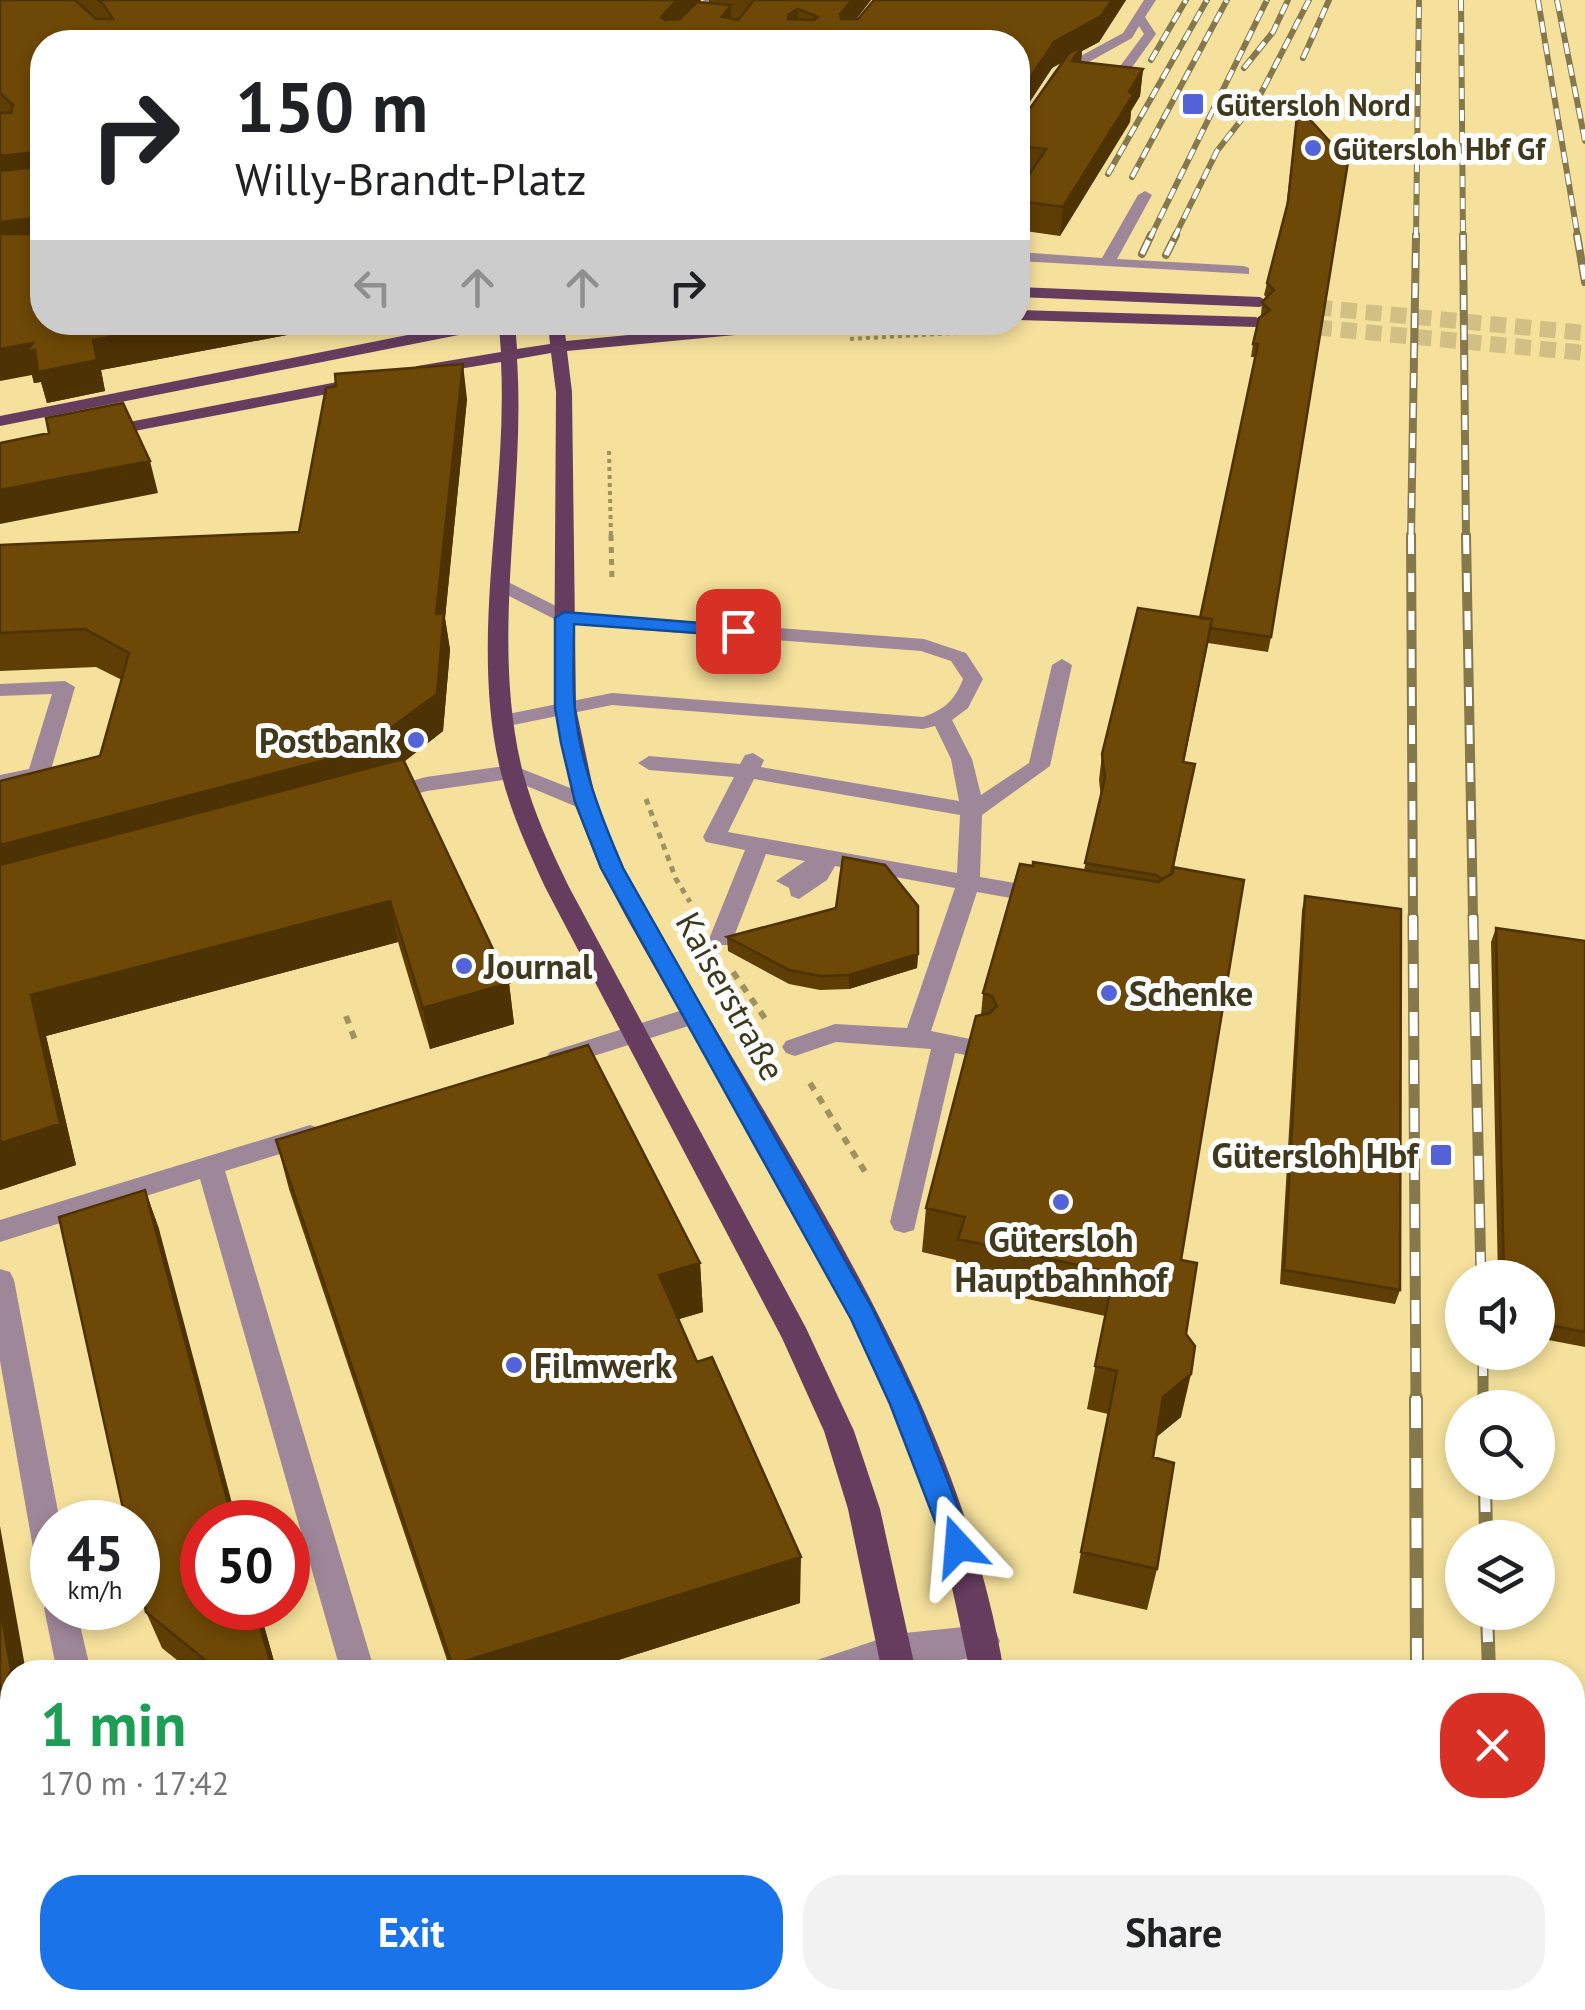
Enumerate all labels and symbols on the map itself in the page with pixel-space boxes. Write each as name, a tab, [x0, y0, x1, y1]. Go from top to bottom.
place label: Gütersloh Nord	[1216, 85, 1411, 124]
marker: Gütersloh Nord	[1180, 91, 1206, 117]
place label: Gütersloh Hbf Gf	[1333, 129, 1547, 168]
marker: Gütersloh Hbf Gf	[1302, 137, 1324, 159]
pin	[696, 589, 781, 674]
place label: Postbank	[259, 717, 397, 763]
marker: Postbank	[405, 729, 427, 751]
street label: Kaiserstraße	[666, 904, 796, 1088]
place label: Journal	[483, 943, 593, 989]
marker: Journal	[453, 955, 475, 977]
place label: Schenke	[1129, 970, 1253, 1016]
marker: Schenke	[1098, 982, 1120, 1004]
place label: Gütersloh Hbf	[1212, 1132, 1420, 1178]
marker: Gütersloh Hbf	[1428, 1142, 1454, 1168]
marker: Gütersloh Hauptbahnhof	[1050, 1191, 1072, 1213]
place label: Gütersloh Hauptbahnhof	[954, 1216, 1169, 1302]
place label: Filmwerk	[534, 1342, 673, 1388]
marker: Filmwerk	[503, 1354, 525, 1376]
position arrow	[906, 1494, 1010, 1598]
speed limit sign: 50	[180, 1500, 310, 1630]

